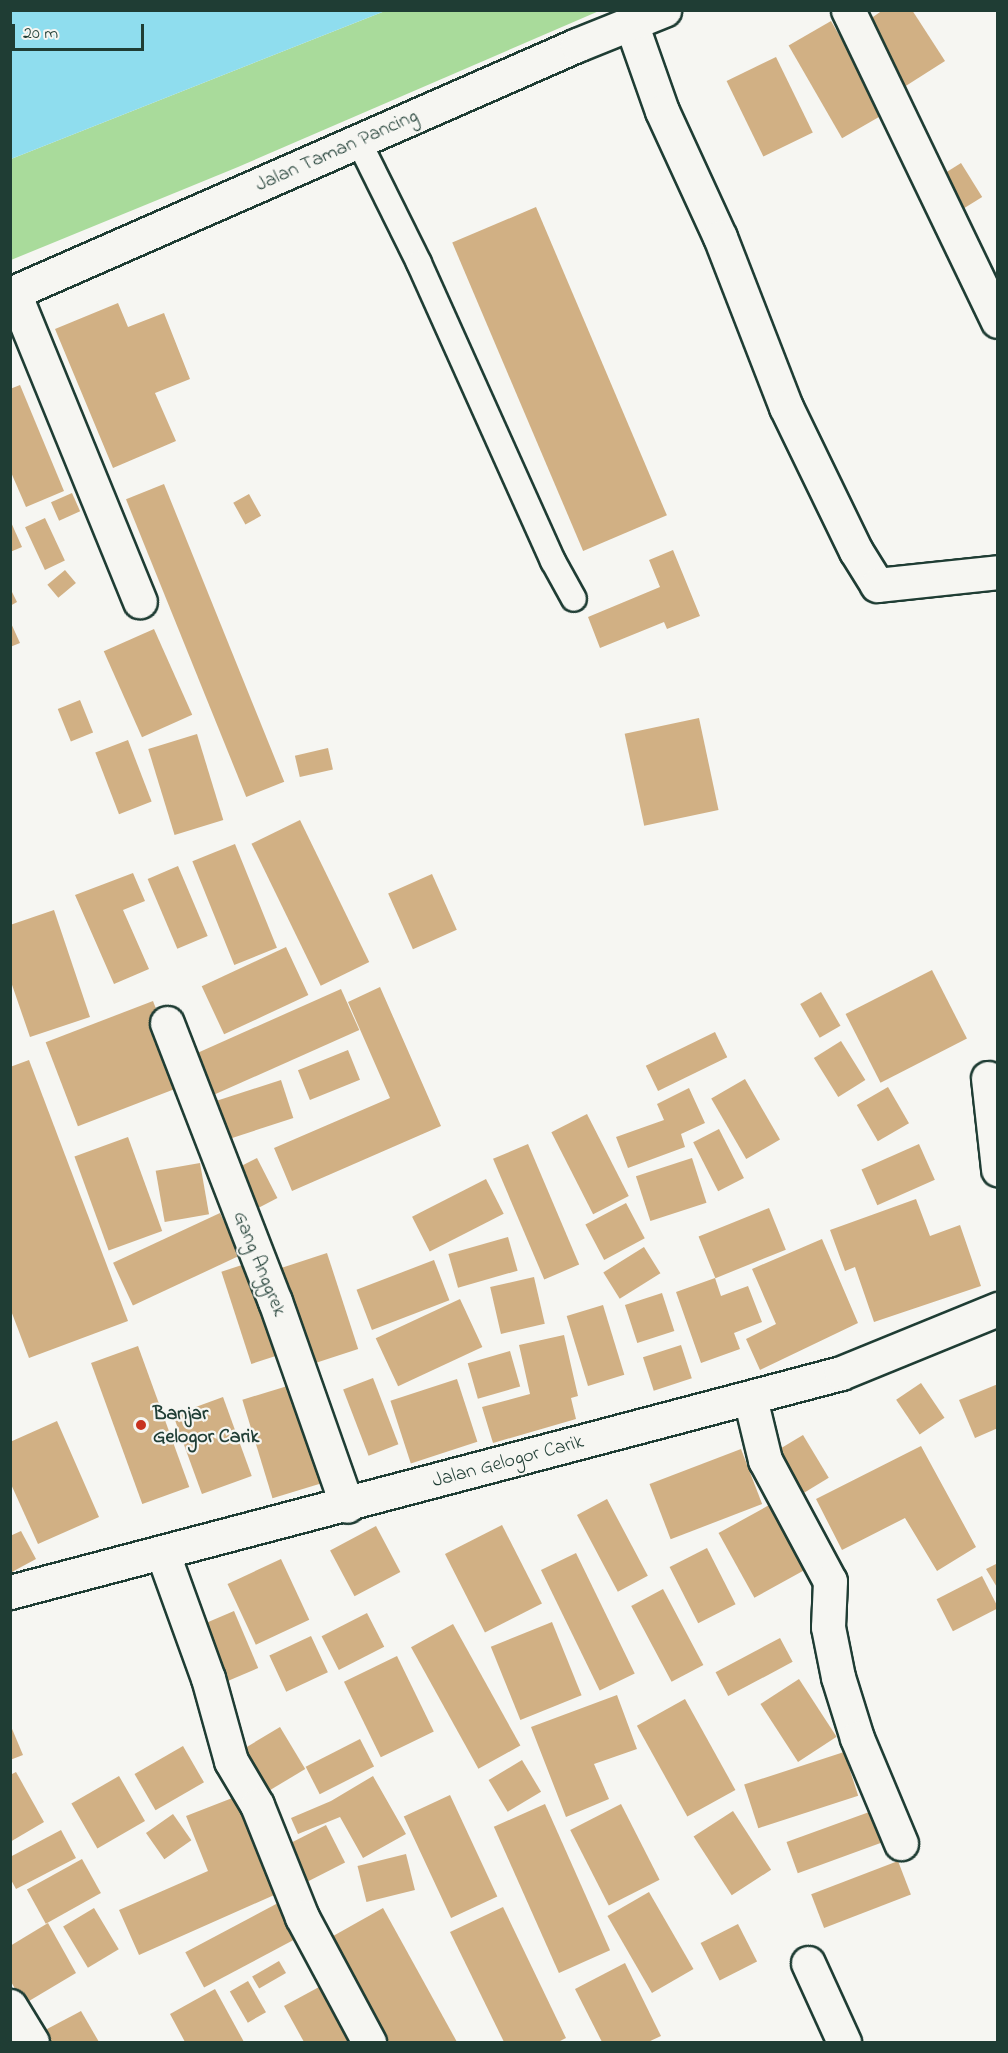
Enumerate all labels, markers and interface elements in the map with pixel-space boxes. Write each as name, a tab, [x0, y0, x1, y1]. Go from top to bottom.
scale bar	[15, 12, 147, 50]
text: 20 m	[23, 21, 58, 47]
street label: Jalan Taman Pancing	[252, 104, 422, 198]
street label: Gang Anggrek	[227, 1208, 291, 1320]
place label: Banjar Gelogor Carik	[153, 1402, 259, 1449]
marker: Banjar Gelogor Carik	[134, 1418, 148, 1432]
street label: Jalan Gelogor Carik	[430, 1430, 586, 1494]

